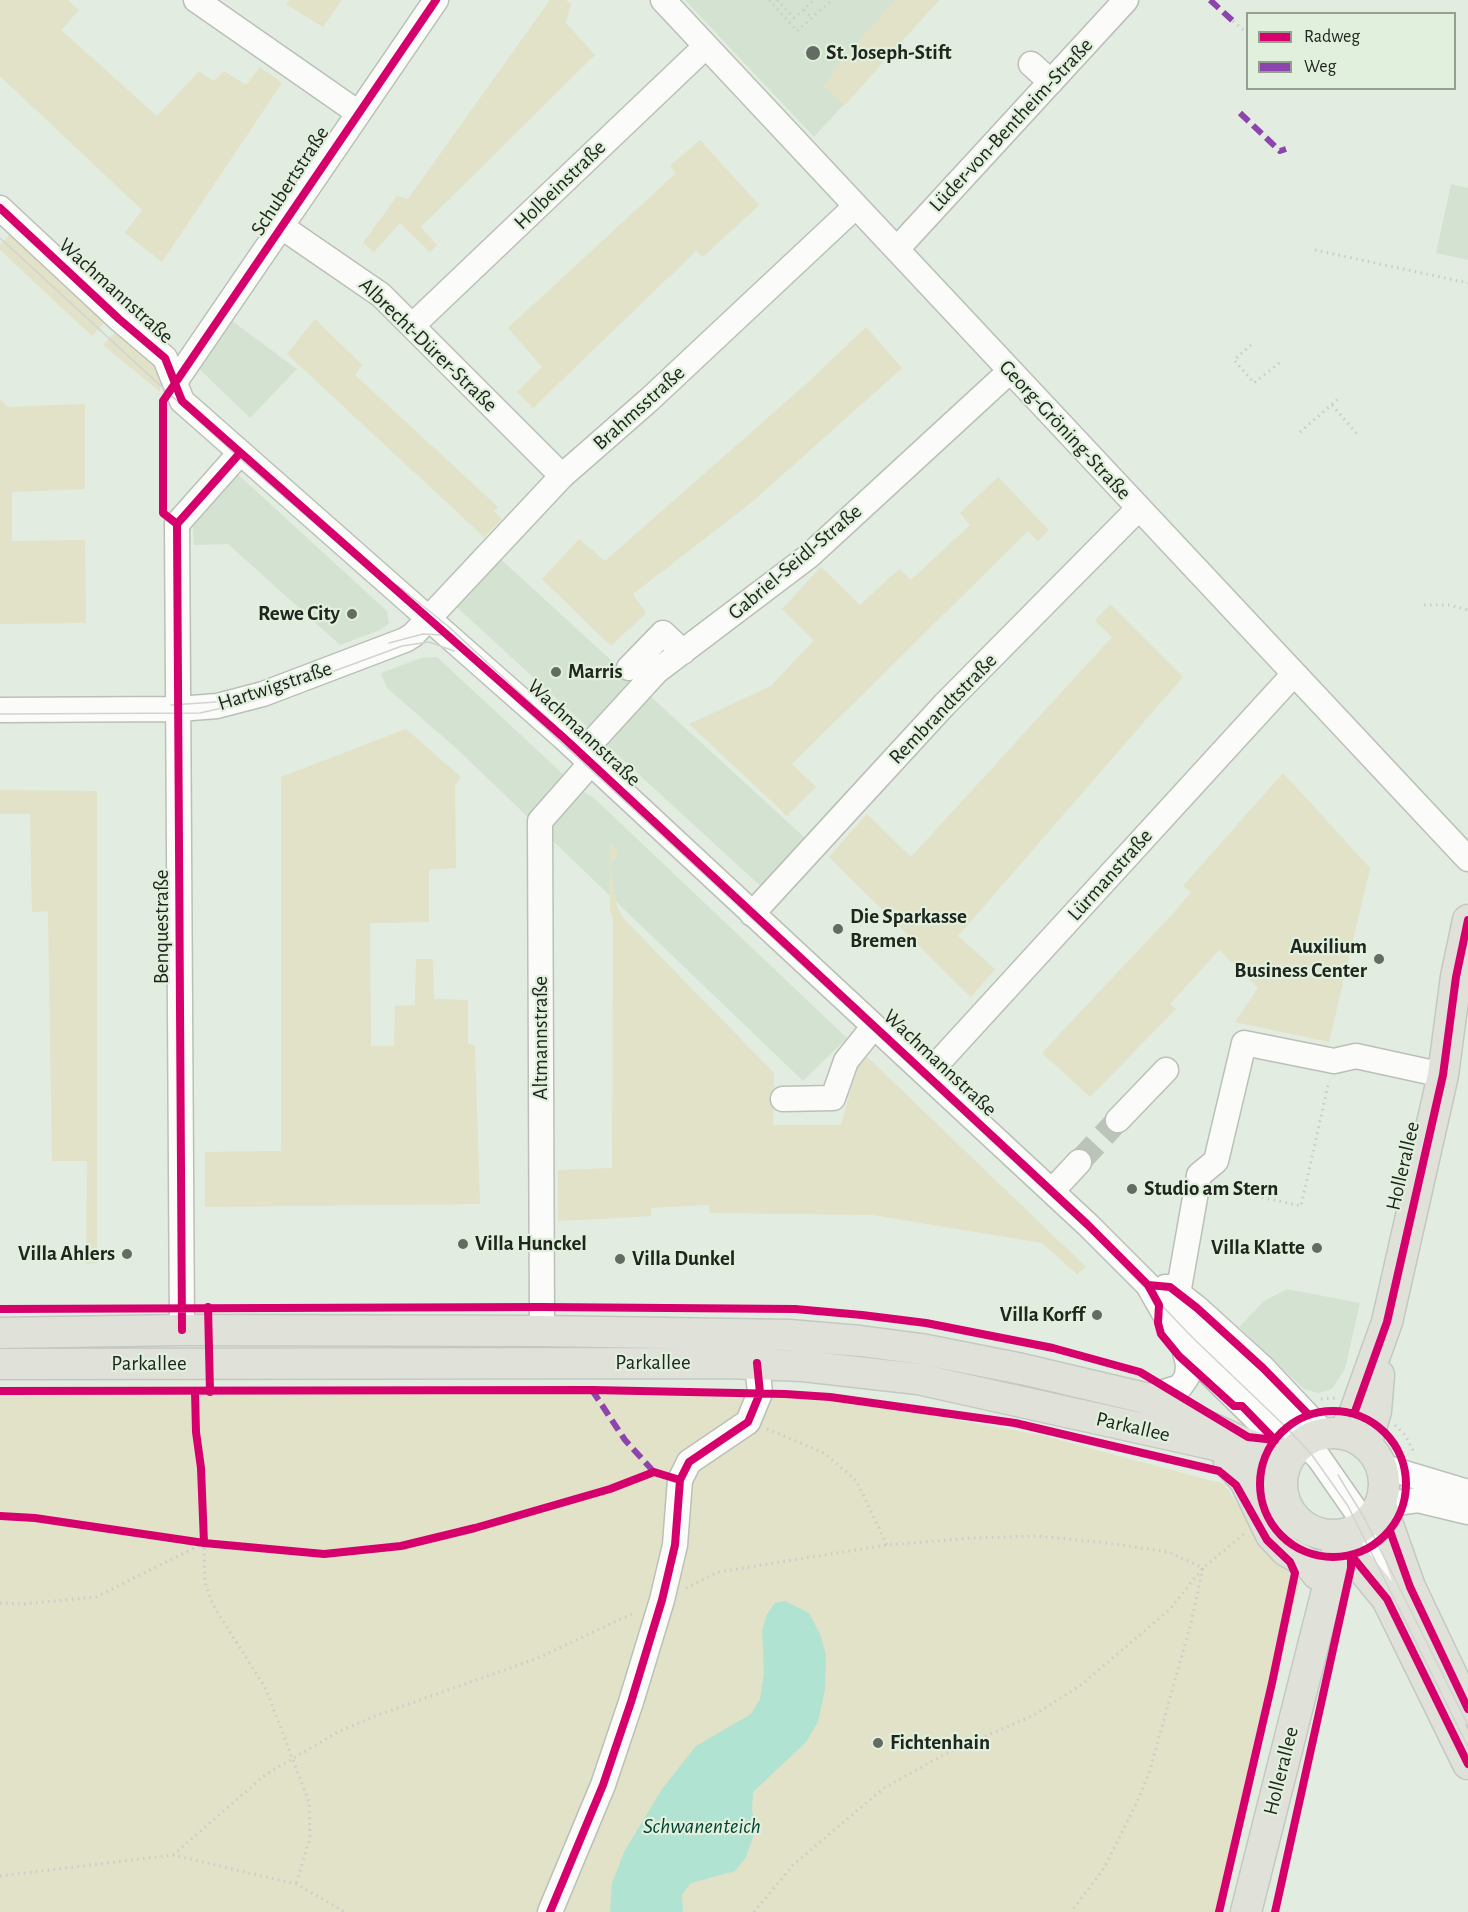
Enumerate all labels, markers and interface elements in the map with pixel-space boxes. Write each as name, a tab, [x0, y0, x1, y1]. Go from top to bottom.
legend	[1246, 12, 1456, 90]
text: Radweg	[1304, 28, 1360, 46]
street label: Lüder-von-Bentheim-Straße	[924, 33, 1098, 217]
place label: St. Joseph-Stift	[826, 40, 952, 66]
marker: St. Joseph-Stift	[804, 44, 822, 62]
text: Weg	[1304, 58, 1336, 76]
street label: Schubertstraße	[245, 122, 335, 240]
street label: Holbeinstraße	[509, 135, 611, 235]
street label: Wachmannstraße	[53, 233, 179, 349]
street label: Albrecht-Dürer-Straße	[353, 272, 503, 418]
street label: Georg-Gröning-Straße	[994, 355, 1136, 505]
street label: Brahmsstraße	[588, 360, 690, 456]
street label: Gabriel-Seidl-Straße	[723, 499, 867, 625]
place label: Rewe City	[258, 601, 340, 627]
marker: Rewe City	[345, 607, 359, 621]
street label: Rembrandtstraße	[884, 648, 1002, 770]
street label: Hartwigstraße	[215, 656, 335, 716]
place label: Marris	[568, 659, 623, 685]
marker: Marris	[549, 665, 563, 679]
street label: Wachmannstraße	[522, 674, 646, 792]
street label: Lürmanstraße	[1062, 824, 1158, 926]
street label: Benquestraße	[149, 870, 175, 984]
place label: Die Sparkasse Bremen	[850, 904, 967, 954]
marker: Die Sparkasse Bremen	[831, 922, 845, 936]
place label: Auxilium Business Center	[1234, 934, 1367, 984]
marker: Auxilium Business Center	[1372, 952, 1386, 966]
street label: Altmannstraße	[528, 976, 554, 1100]
street label: Wachmannstraße	[878, 1004, 1002, 1122]
street label: Hollerallee	[1381, 1119, 1425, 1213]
place label: Studio am Stern	[1144, 1176, 1278, 1202]
marker: Studio am Stern	[1125, 1182, 1139, 1196]
place label: Villa Hunckel	[475, 1231, 587, 1257]
place label: Villa Klatte	[1211, 1235, 1305, 1261]
marker: Villa Hunckel	[456, 1237, 470, 1251]
place label: Villa Ahlers	[18, 1241, 115, 1267]
marker: Villa Klatte	[1310, 1241, 1324, 1255]
place label: Villa Dunkel	[632, 1246, 735, 1272]
marker: Villa Ahlers	[120, 1247, 134, 1261]
marker: Villa Dunkel	[613, 1252, 627, 1266]
place label: Villa Korff	[1000, 1302, 1085, 1328]
marker: Villa Korff	[1090, 1308, 1104, 1322]
street label: Parkallee	[615, 1350, 691, 1376]
street label: Parkallee	[111, 1351, 187, 1377]
street label: Parkallee	[1093, 1406, 1173, 1448]
street label: Hollerallee	[1258, 1724, 1304, 1818]
place label: Fichtenhain	[890, 1730, 990, 1756]
marker: Fichtenhain	[871, 1736, 885, 1750]
water label: Schwanenteich	[643, 1813, 761, 1839]

